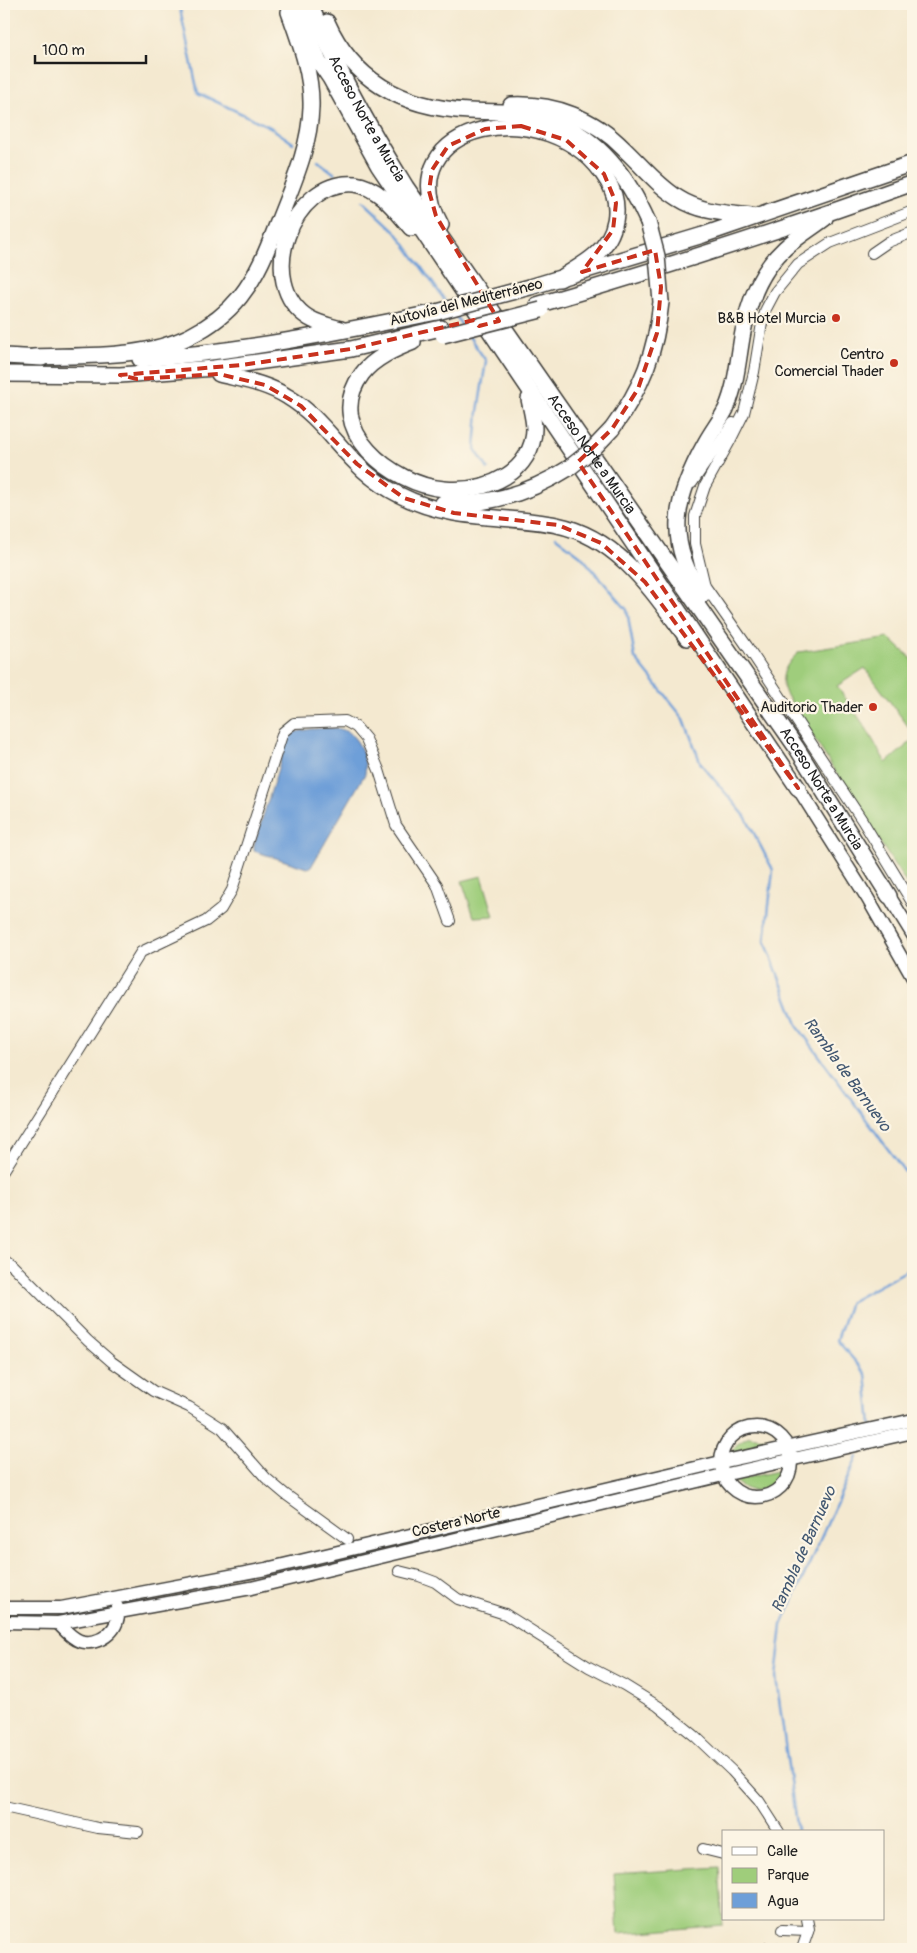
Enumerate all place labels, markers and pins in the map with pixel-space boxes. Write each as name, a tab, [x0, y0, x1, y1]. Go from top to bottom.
place label: B&B Hotel Murcia	[718, 309, 826, 328]
marker: B&B Hotel Murcia	[830, 312, 842, 324]
place label: Centro Comercial Thader	[774, 345, 885, 381]
marker: Centro Comercial Thader	[888, 357, 900, 369]
place label: Auditorio Thader	[760, 698, 864, 717]
marker: Auditorio Thader	[867, 701, 879, 713]

